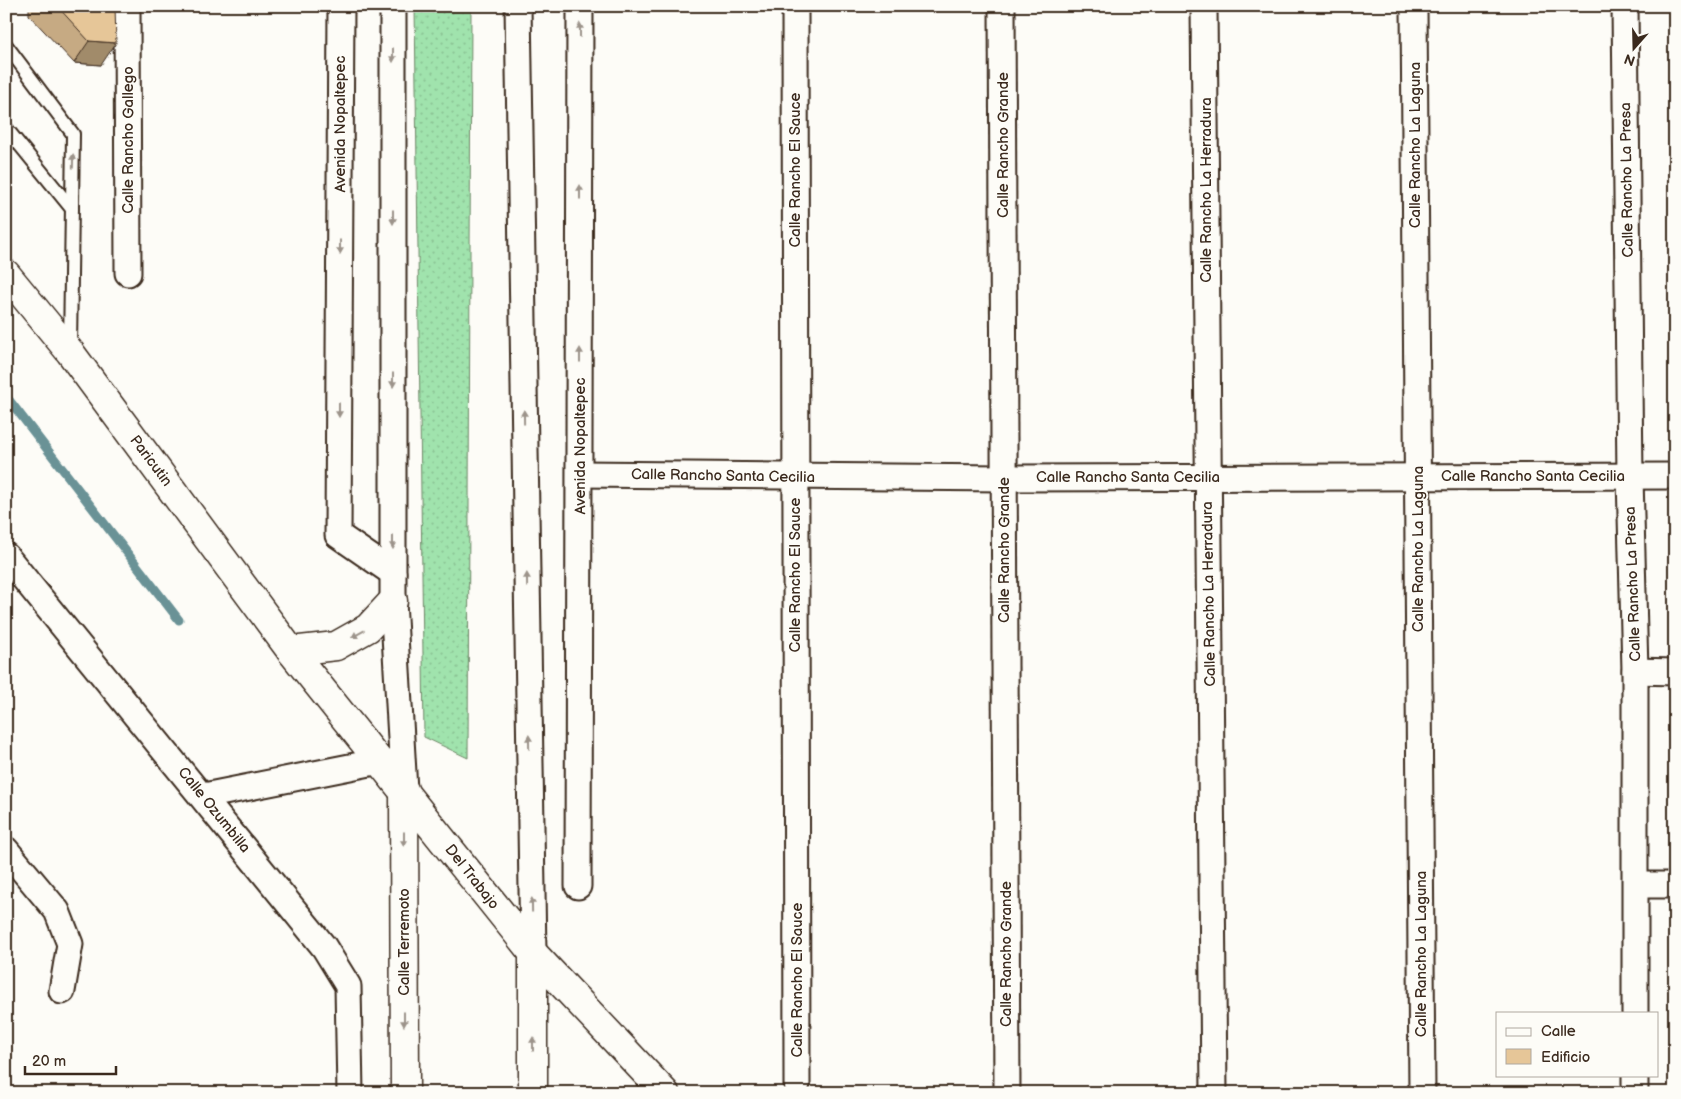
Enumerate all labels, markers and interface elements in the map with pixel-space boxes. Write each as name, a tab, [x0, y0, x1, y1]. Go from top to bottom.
one-way arrow	[576, 22, 584, 38]
north arrow	[1608, 22, 1658, 72]
one-way arrow	[389, 47, 397, 63]
text: N	[1622, 50, 1638, 70]
street label: Avenida Nopaltepec	[331, 56, 350, 192]
street label: Calle Rancho La Laguna	[1406, 62, 1425, 228]
street label: Calle Rancho Gallego	[119, 66, 138, 214]
street label: Calle Rancho Grande	[994, 72, 1013, 218]
street label: Calle Rancho El Sauce	[786, 92, 805, 247]
street label: Calle Rancho La Herradura	[1197, 97, 1216, 283]
street label: Calle Rancho La Presa	[1616, 102, 1638, 258]
one-way arrow	[69, 152, 77, 168]
one-way arrow	[576, 184, 584, 200]
one-way arrow	[389, 210, 397, 226]
one-way arrow	[336, 240, 344, 256]
one-way arrow	[576, 347, 584, 363]
one-way arrow	[389, 372, 397, 388]
street label: Avenida Nopaltepec	[571, 378, 590, 514]
one-way arrow	[335, 402, 343, 418]
one-way arrow	[520, 409, 528, 425]
street label: Paricutin	[126, 432, 176, 490]
street label: Calle Rancho Santa Cecilia	[631, 465, 815, 487]
street label: Calle Rancho La Laguna	[1409, 466, 1428, 632]
street label: Calle Rancho Santa Cecilia	[1441, 467, 1625, 486]
street label: Calle Rancho Santa Cecilia	[1036, 468, 1220, 487]
street label: Calle Rancho Grande	[995, 477, 1014, 623]
street label: Calle Rancho El Sauce	[786, 497, 805, 652]
street label: Calle Rancho La Herradura	[1198, 501, 1220, 687]
street label: Calle Rancho La Presa	[1621, 506, 1645, 662]
one-way arrow	[389, 535, 397, 551]
one-way arrow	[523, 572, 531, 588]
one-way arrow	[350, 630, 365, 638]
one-way arrow	[525, 734, 533, 750]
street label: Calle Ozumbilla	[174, 763, 254, 857]
one-way arrow	[400, 831, 408, 847]
street label: Del Trabajo	[441, 841, 503, 913]
street label: Calle Rancho La Laguna	[1412, 871, 1431, 1037]
street label: Calle Rancho Grande	[997, 881, 1016, 1027]
street label: Calle Terremoto	[395, 888, 414, 996]
one-way arrow	[528, 896, 536, 912]
street label: Calle Rancho El Sauce	[788, 902, 807, 1057]
one-way arrow	[400, 1011, 408, 1027]
legend	[1496, 1012, 1658, 1076]
text: Calle	[1541, 1022, 1576, 1041]
one-way arrow	[529, 1036, 537, 1052]
scale bar	[25, 1044, 116, 1076]
text: Edificio	[1541, 1048, 1590, 1067]
text: 20 m	[32, 1052, 66, 1071]

